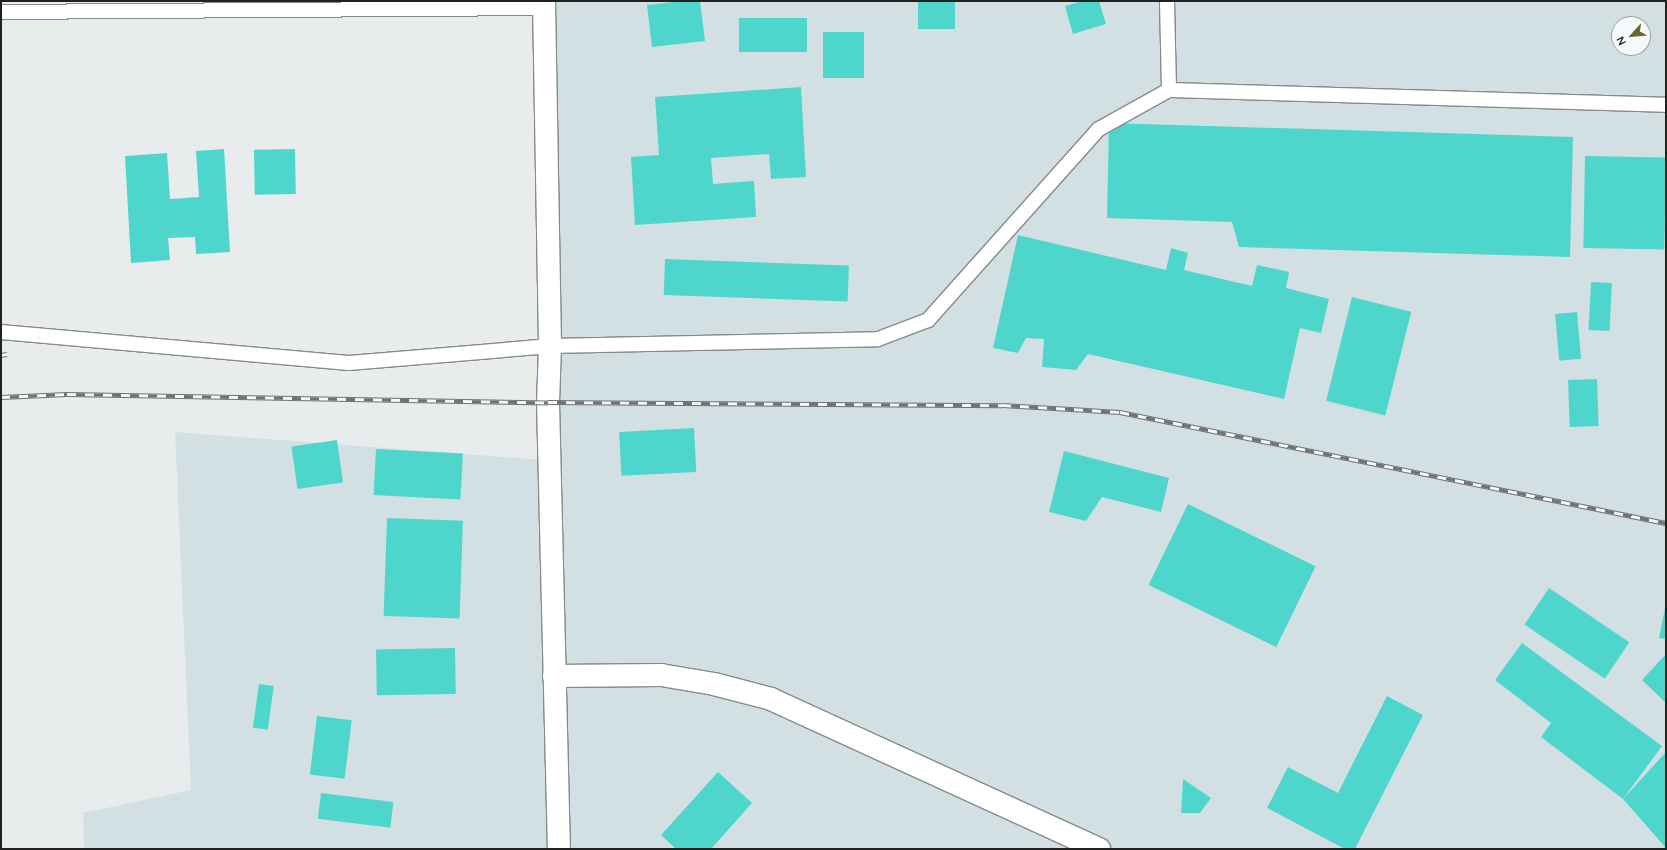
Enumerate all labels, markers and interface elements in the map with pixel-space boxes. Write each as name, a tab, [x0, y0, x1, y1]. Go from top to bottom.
north arrow	[1611, 16, 1651, 56]
text: N	[1613, 34, 1629, 48]

